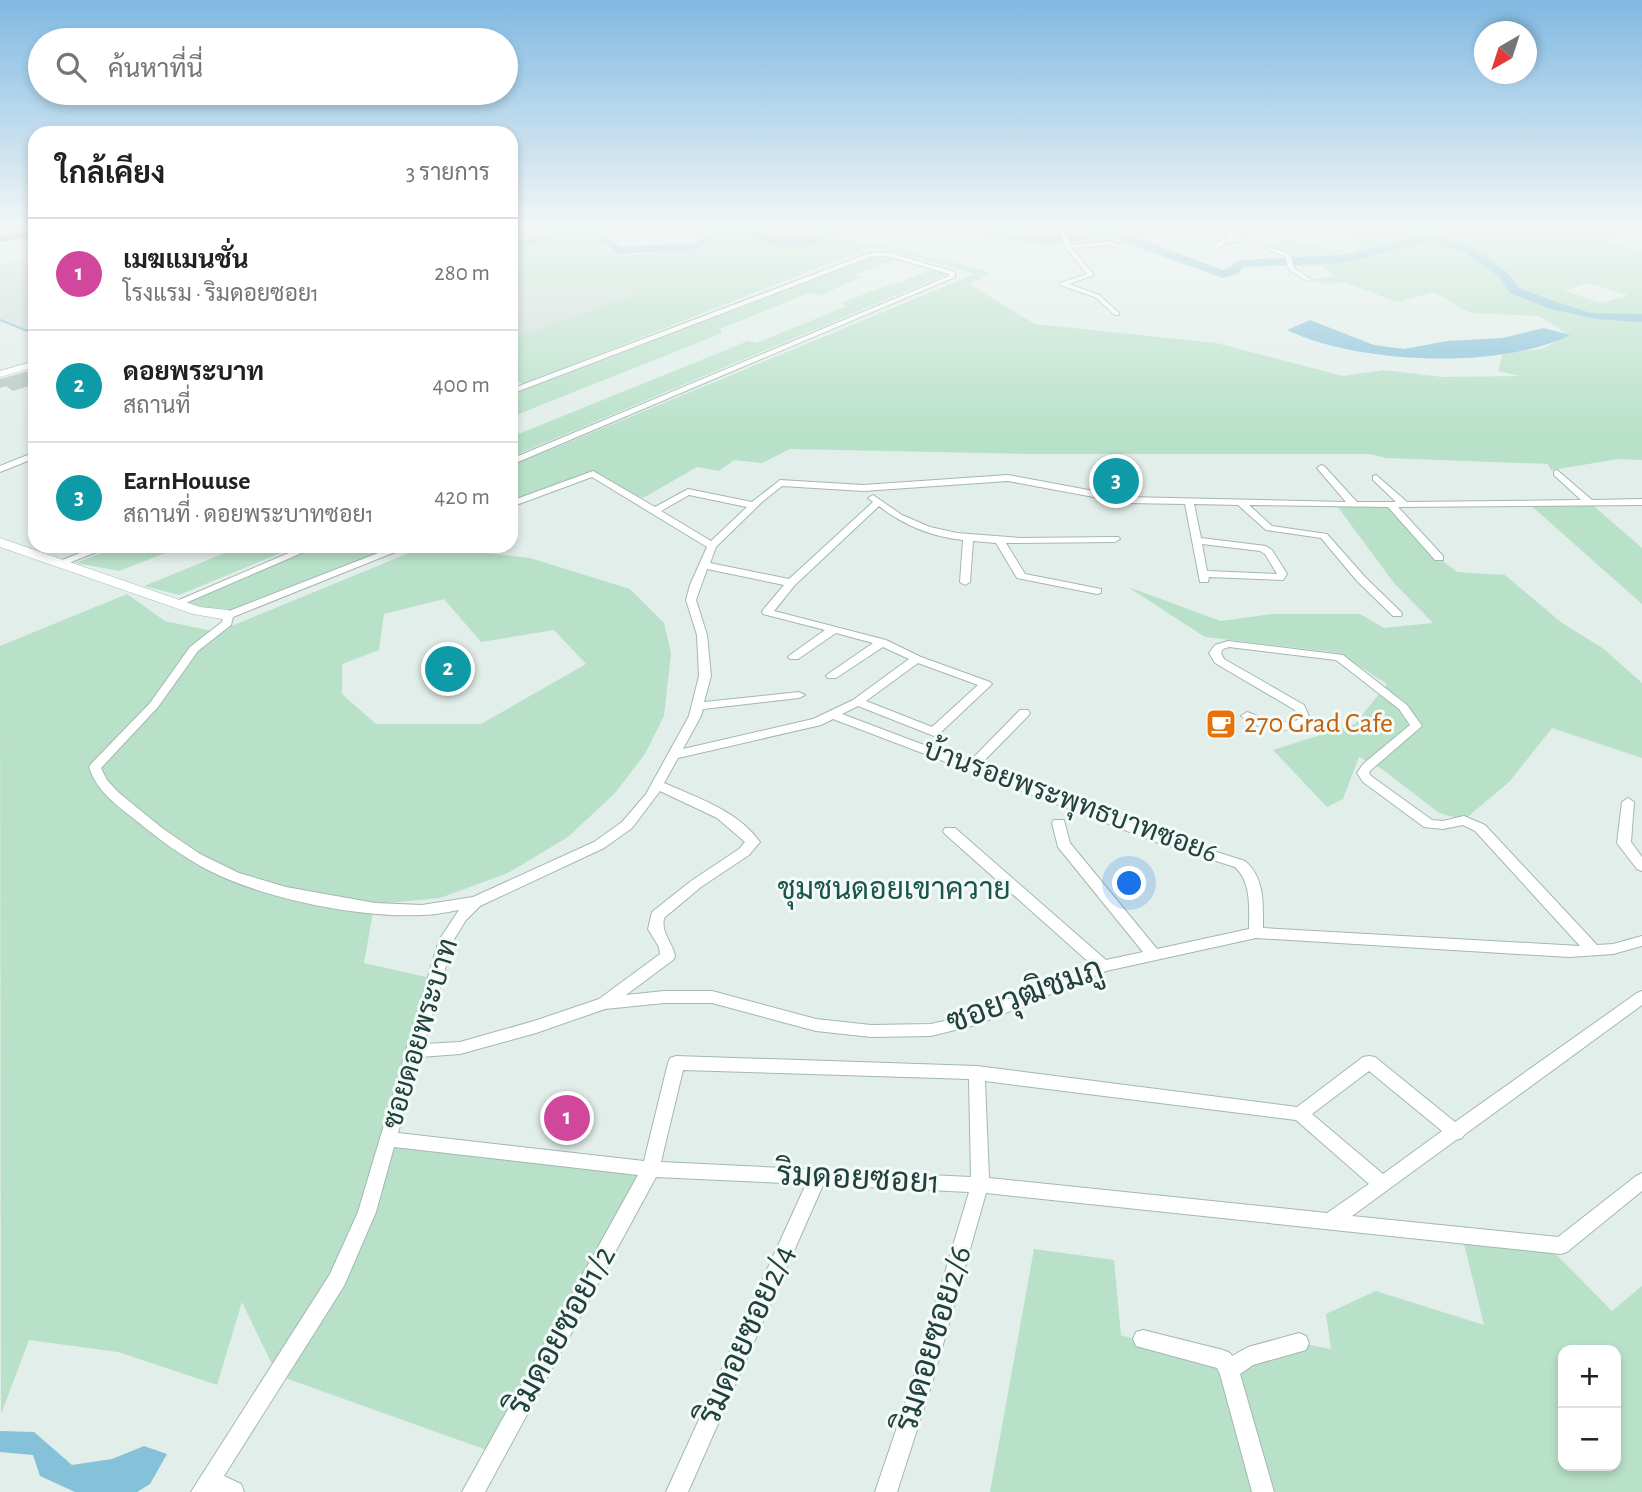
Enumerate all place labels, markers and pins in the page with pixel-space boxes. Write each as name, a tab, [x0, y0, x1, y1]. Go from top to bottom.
pin: 3	[1093, 455, 1139, 507]
pin: 2	[425, 643, 471, 695]
cafe icon: 270 Grad Cafe	[1204, 707, 1238, 741]
place label: 270 Grad Cafe	[1244, 710, 1393, 738]
pin: 1	[544, 1092, 590, 1144]

